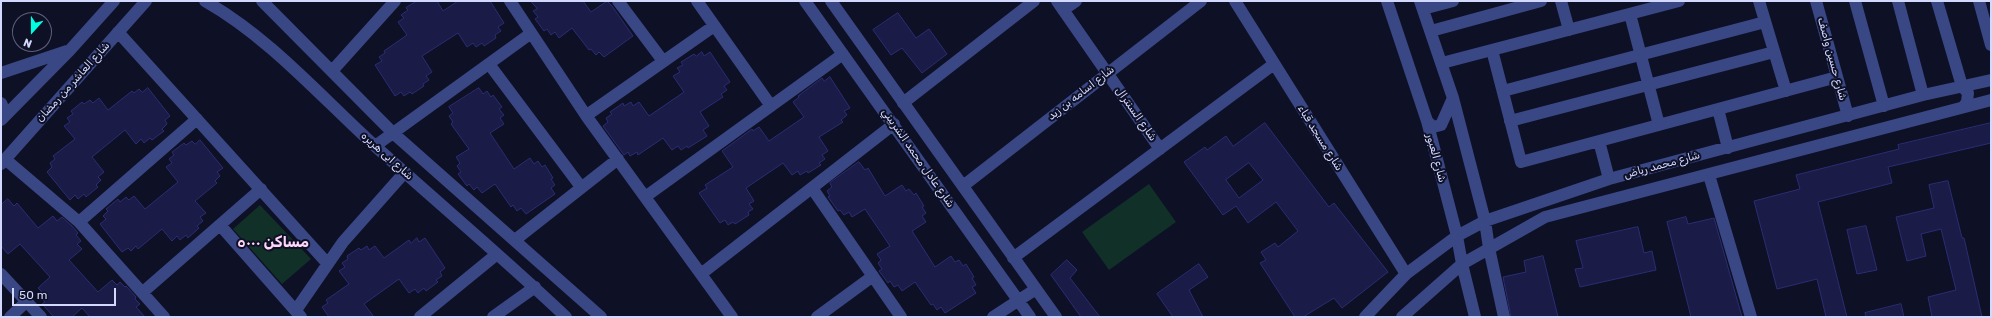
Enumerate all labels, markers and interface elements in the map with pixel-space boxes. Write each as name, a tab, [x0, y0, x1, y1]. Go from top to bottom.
north arrow	[12, 12, 52, 52]
street label: شارع حسين واصف	[1815, 16, 1849, 102]
text: N	[22, 35, 34, 50]
street label: شارع العاشر من رمضان	[33, 39, 113, 125]
street label: شارع اسامه بن زيد	[1045, 63, 1117, 123]
street label: شارع السنترال	[1113, 84, 1159, 144]
street label: شارع مسجد قباء	[1294, 103, 1346, 173]
street label: شارع عادل محمد الشربيني	[879, 106, 957, 210]
street label: شارع ابى هريره	[358, 129, 416, 183]
street label: شارع العبور	[1423, 132, 1449, 184]
street label: شارع محمد رياض	[1623, 149, 1701, 181]
district label: مساكن ٥٠٠٠	[237, 234, 309, 252]
scale bar	[14, 280, 118, 306]
text: 50 m	[19, 288, 47, 302]

